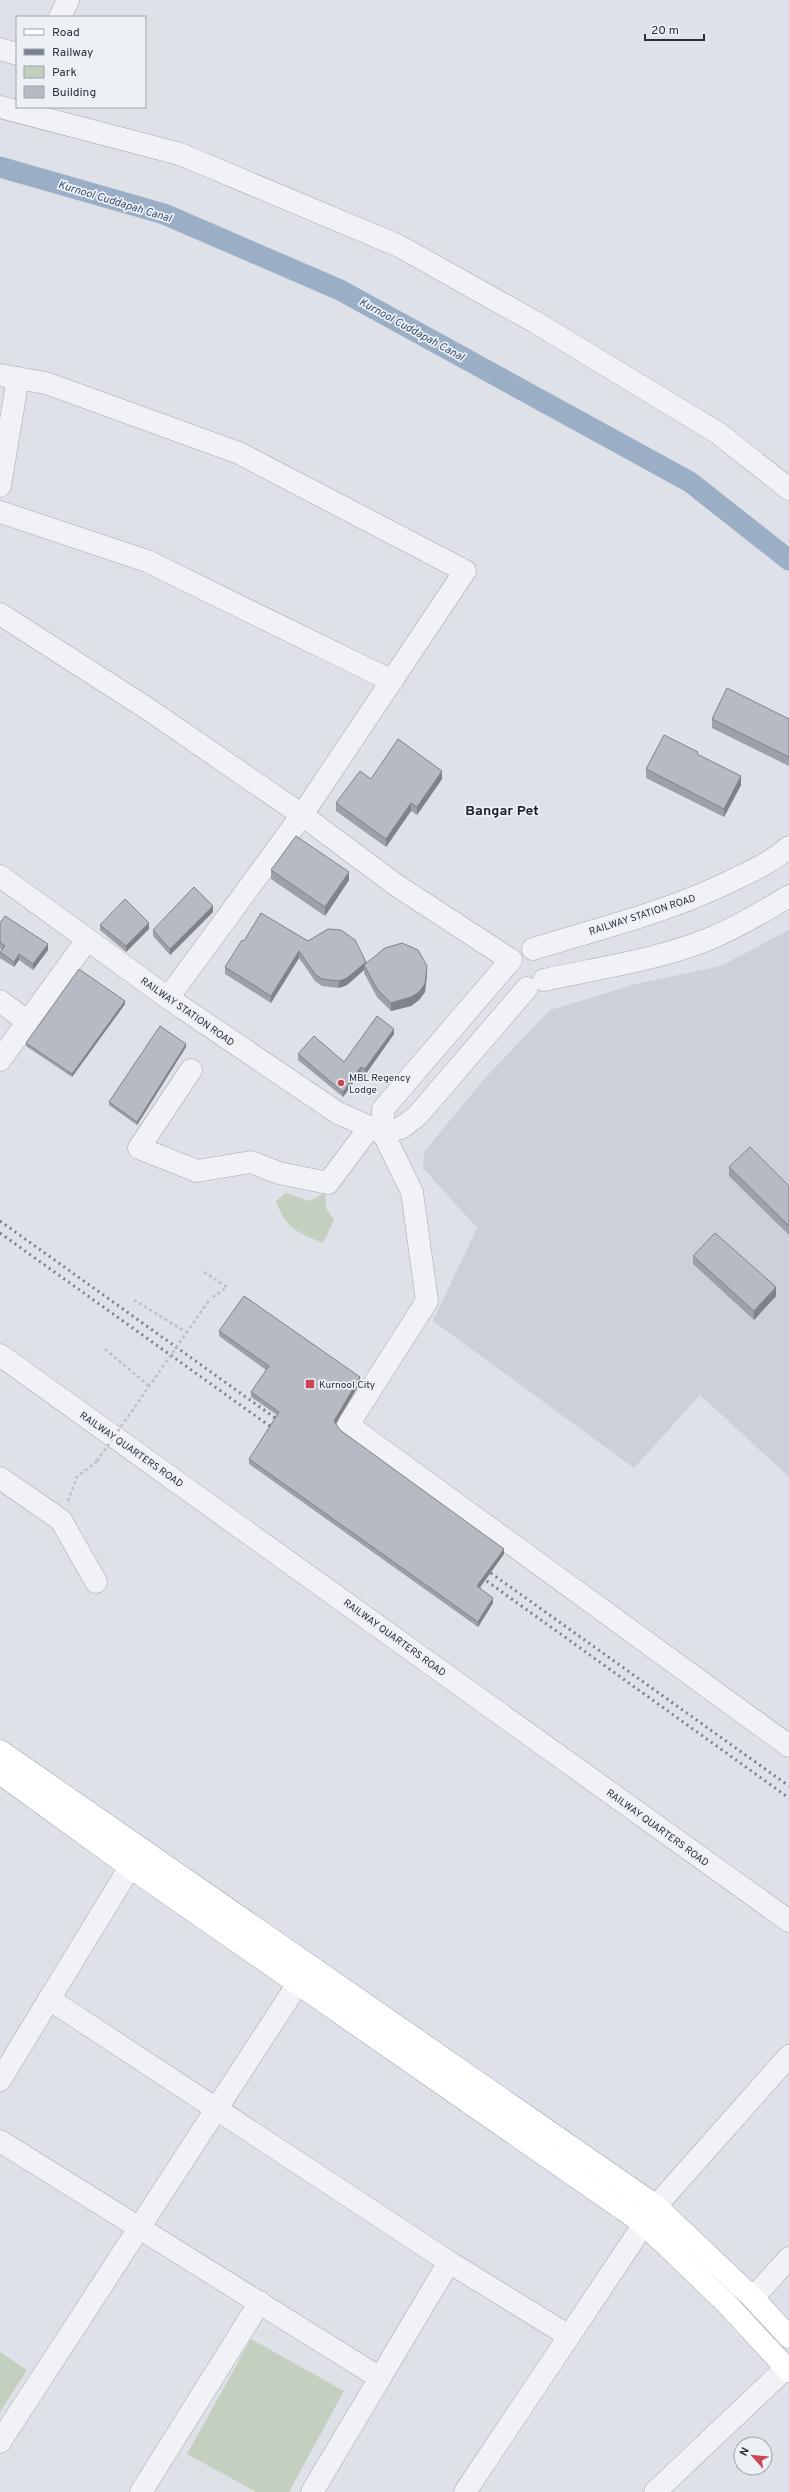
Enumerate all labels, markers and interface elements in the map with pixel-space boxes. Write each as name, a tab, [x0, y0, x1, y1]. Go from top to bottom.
legend	[16, 16, 146, 108]
scale bar	[645, 16, 704, 42]
text: 20 m	[651, 23, 679, 39]
text: Road	[52, 25, 80, 41]
text: Railway	[52, 45, 93, 61]
text: Park	[52, 65, 77, 81]
text: Building	[52, 85, 96, 101]
water label: Kurnool Cuddapah Canal	[56, 178, 174, 226]
water label: Kurnool Cuddapah Canal	[357, 295, 467, 365]
district label: Bangar Pet	[465, 803, 539, 820]
street label: RAILWAY STATION ROAD	[587, 892, 698, 939]
street label: RAILWAY STATION ROAD	[138, 975, 237, 1050]
place label: MBL Regency Lodge	[349, 1072, 410, 1097]
marker: MBL Regency Lodge	[336, 1078, 346, 1088]
marker: Kurnool City	[304, 1378, 316, 1390]
place label: Kurnool City	[319, 1379, 375, 1392]
street label: RAILWAY QUARTERS ROAD	[77, 1409, 186, 1491]
street label: RAILWAY QUARTERS ROAD	[340, 1597, 448, 1680]
street label: RAILWAY QUARTERS ROAD	[603, 1787, 711, 1870]
north arrow	[733, 2436, 773, 2476]
text: N	[737, 2445, 753, 2459]

